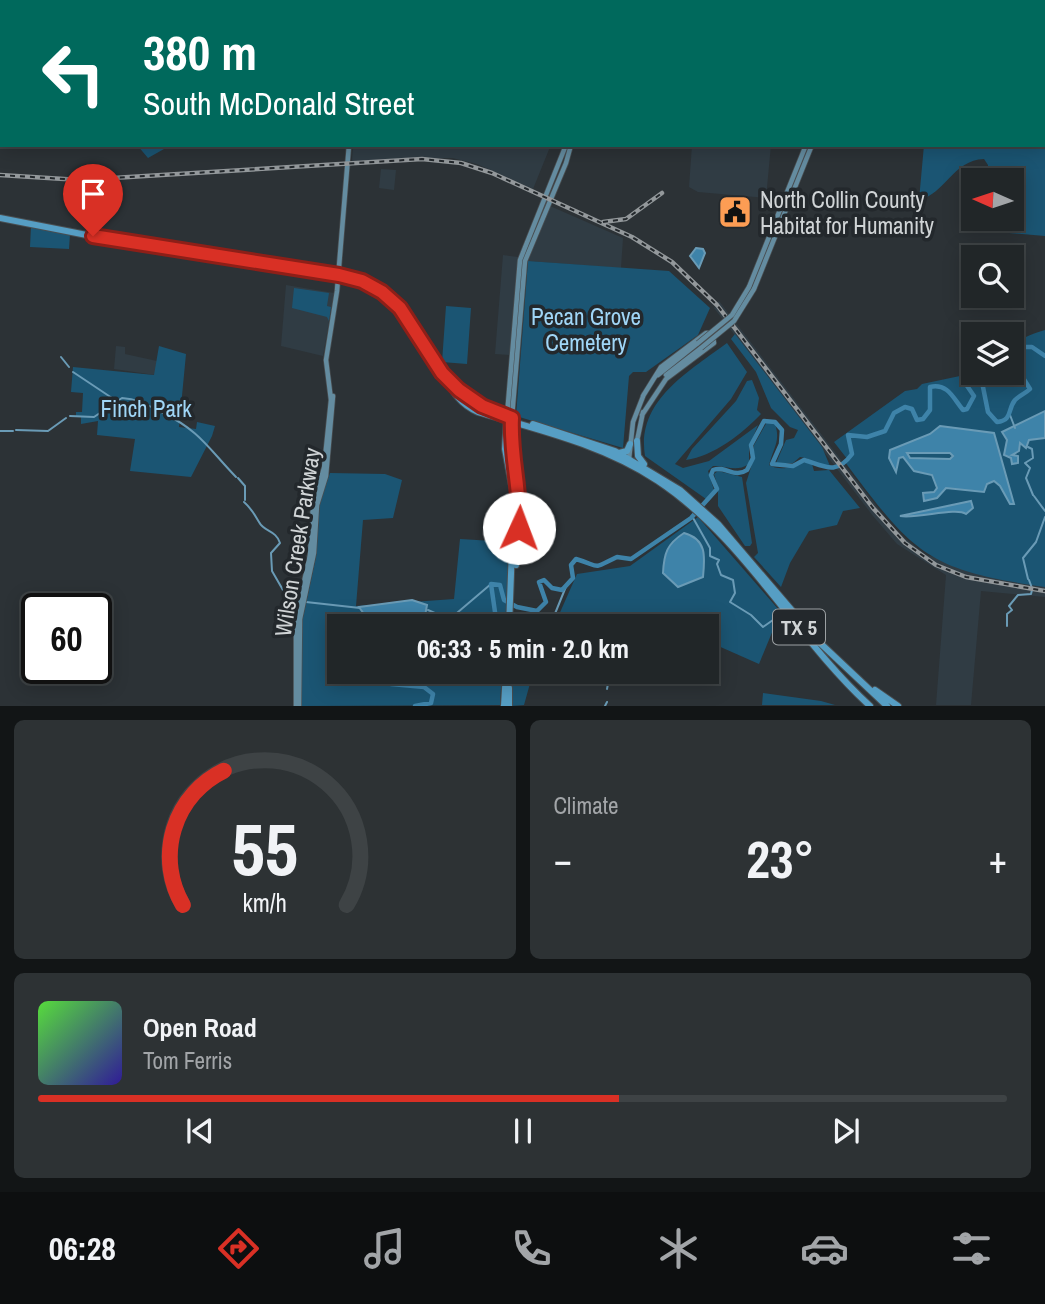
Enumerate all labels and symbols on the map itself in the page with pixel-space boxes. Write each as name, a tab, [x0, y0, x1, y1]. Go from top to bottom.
pin	[63, 164, 123, 236]
north arrow	[961, 168, 1024, 231]
place label: North Collin County Habitat for Humanity	[760, 184, 935, 241]
public building icon: North Collin County Habitat for Humanity	[716, 193, 754, 231]
park label: Pecan Grove Cemetery	[531, 301, 641, 358]
park label: Finch Park	[100, 393, 192, 424]
street label: Wilson Creek Parkway	[267, 445, 327, 639]
position arrow	[482, 491, 556, 565]
speed limit sign: 60	[21, 593, 112, 684]
road number: TX 5	[773, 610, 825, 644]

